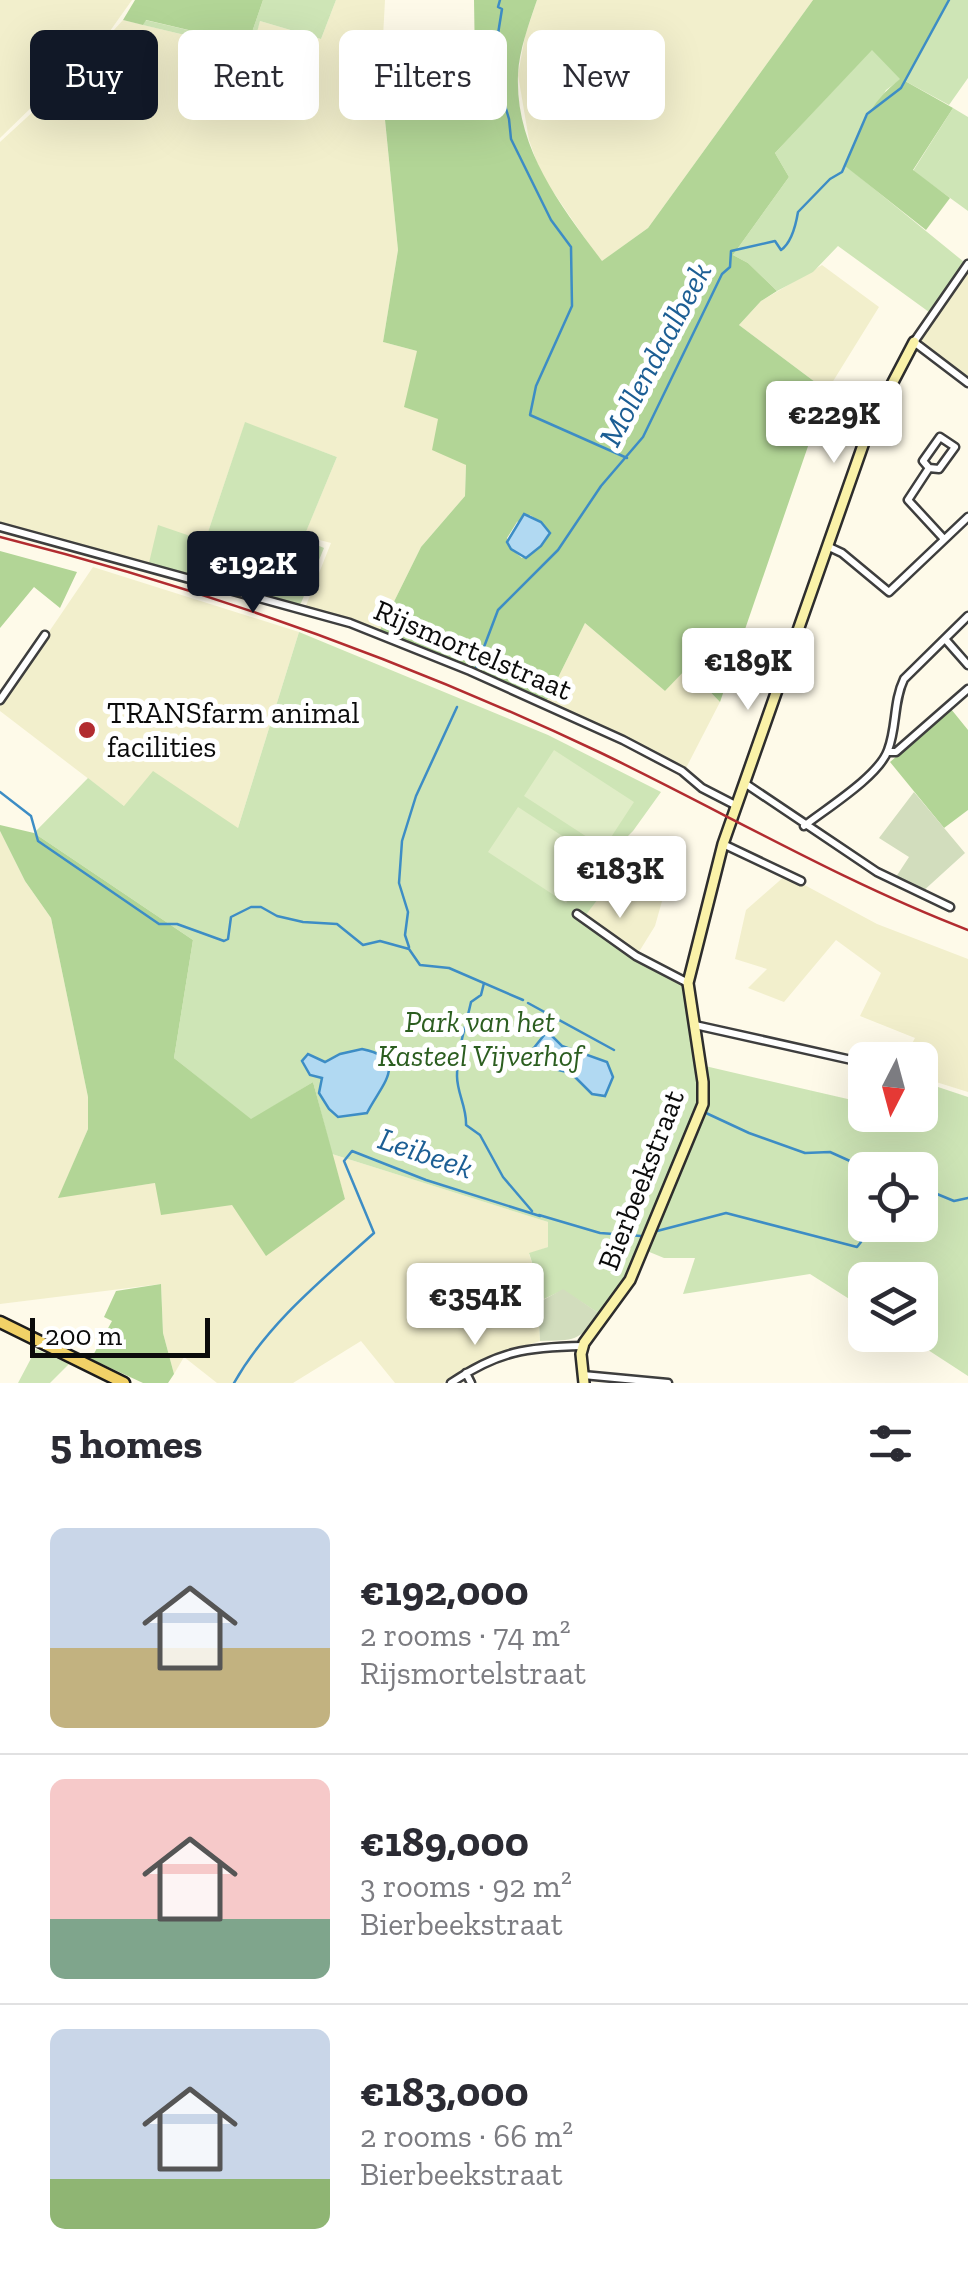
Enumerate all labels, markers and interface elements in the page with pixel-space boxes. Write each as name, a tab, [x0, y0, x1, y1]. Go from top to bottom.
chip: Buy	[30, 30, 158, 120]
chip: Rent	[178, 30, 319, 120]
chip: Filters	[339, 30, 507, 120]
chip: New	[527, 30, 665, 120]
water label: Mollendaalbeek	[591, 256, 719, 452]
pin: €229K	[764, 381, 904, 466]
text: €229K	[788, 394, 880, 432]
pin: €192K	[183, 531, 323, 616]
text: €192K	[209, 544, 297, 582]
street label: Rijsmortelstraat	[369, 592, 577, 708]
pin: €189K	[678, 628, 818, 713]
text: €189K	[704, 641, 792, 679]
place label: TRANSfarm animal facilities	[107, 695, 359, 765]
marker: TRANSfarm animal facilities	[76, 719, 98, 741]
pin: €183K	[550, 836, 690, 921]
text: €183K	[576, 849, 664, 887]
park label: Park van het Kasteel Vijverhof	[378, 1004, 586, 1074]
north arrow	[848, 1042, 938, 1132]
map controls	[848, 1042, 938, 1352]
street label: Bierbeekstraat	[590, 1085, 692, 1275]
water label: Leibeek	[374, 1119, 478, 1187]
button: locate	[848, 1152, 938, 1242]
button: layers	[848, 1262, 938, 1352]
pin: €354K	[405, 1263, 545, 1348]
text: €354K	[429, 1276, 521, 1314]
scale bar	[30, 1313, 210, 1358]
text: 200 m	[45, 1319, 122, 1352]
icon: filters	[863, 1416, 918, 1471]
text: 5 homes	[50, 1418, 203, 1469]
text: €192,000	[360, 1565, 529, 1616]
icon: home	[130, 1568, 250, 1688]
text: 2 rooms · 74 m²	[360, 1616, 571, 1654]
text: Rijsmortelstraat	[360, 1654, 586, 1692]
text: €189,000	[360, 1816, 529, 1867]
icon: home	[130, 1819, 250, 1939]
text: 3 rooms · 92 m²	[360, 1867, 572, 1905]
text: Bierbeekstraat	[360, 1905, 563, 1943]
text: €183,000	[360, 2066, 529, 2117]
icon: home	[130, 2069, 250, 2189]
text: 2 rooms · 66 m²	[360, 2117, 573, 2155]
text: Bierbeekstraat	[360, 2155, 563, 2193]

